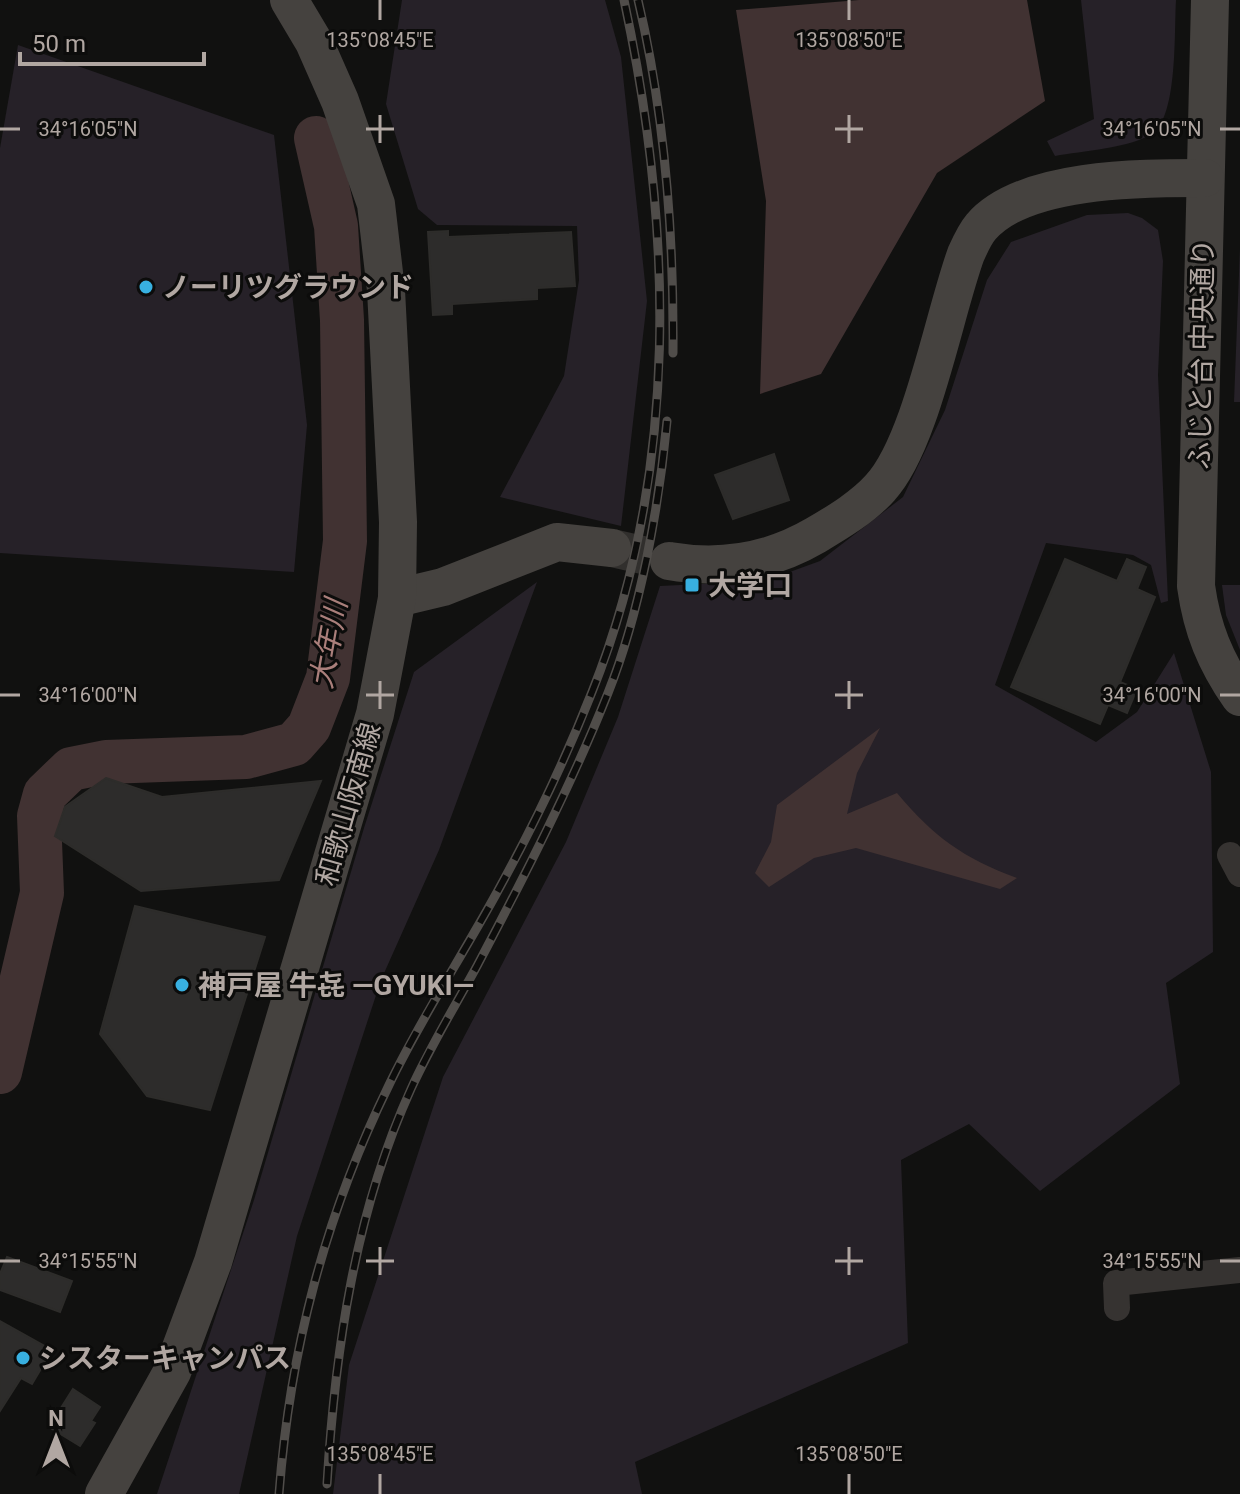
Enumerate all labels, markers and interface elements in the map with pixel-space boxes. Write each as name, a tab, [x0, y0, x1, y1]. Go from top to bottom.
scale bar	[20, 16, 204, 66]
text: 135°08'45"E	[326, 28, 434, 52]
text: 135°08'50"E	[795, 28, 903, 52]
text: 50 m	[32, 30, 86, 58]
text: 34°16'05"N	[38, 117, 138, 141]
text: 34°16'05"N	[1102, 117, 1202, 141]
street label: ふじと台 中央通り	[1183, 238, 1220, 470]
place label: ノーリツグラウンド	[162, 271, 414, 304]
marker: ノーリツグラウンド	[137, 278, 155, 296]
place label: 大学口	[708, 569, 792, 602]
marker: 大学口	[683, 576, 701, 594]
water label: 大年川	[303, 594, 354, 691]
text: 34°16'00"N	[38, 683, 138, 707]
text: 34°16'00"N	[1102, 683, 1202, 707]
street label: 和歌山阪南線	[309, 719, 387, 889]
place label: 神戸屋 牛㐂 ―GYUKI―	[198, 969, 474, 1002]
marker: 神戸屋 牛㐂 ―GYUKI―	[173, 976, 191, 994]
text: 34°15'55"N	[38, 1249, 138, 1273]
text: 34°15'55"N	[1102, 1249, 1202, 1273]
place label: シスターキャンパス	[39, 1342, 291, 1375]
marker: シスターキャンパス	[14, 1349, 32, 1367]
north arrow	[16, 1398, 96, 1478]
text: N	[48, 1406, 64, 1431]
text: 135°08'45"E	[326, 1442, 434, 1466]
text: 135°08'50"E	[795, 1442, 903, 1466]

